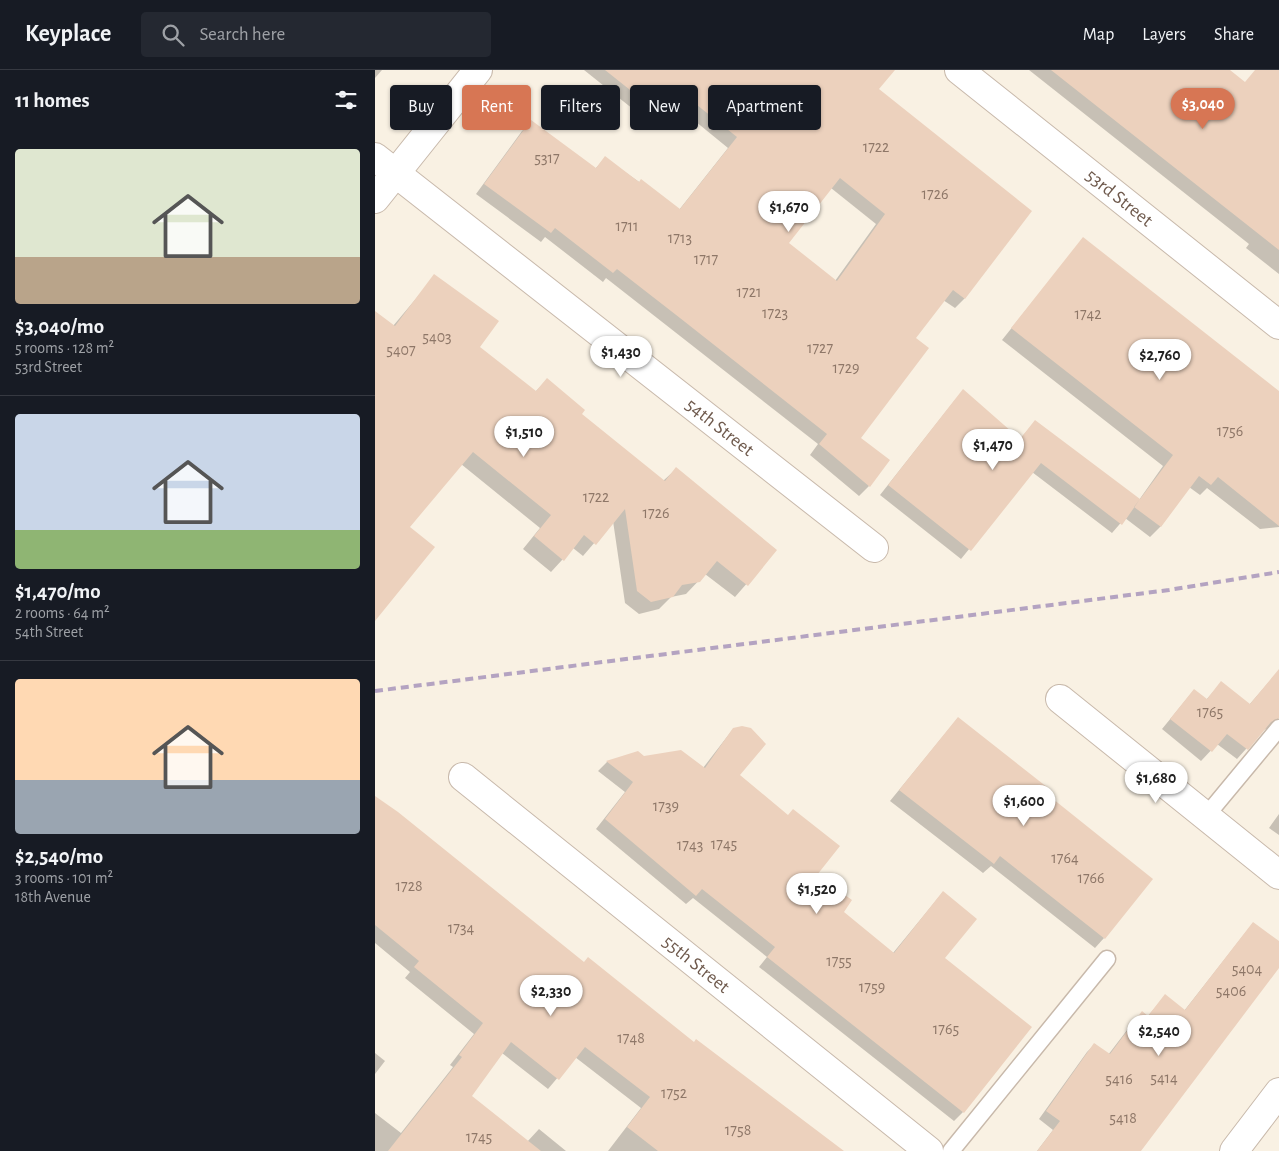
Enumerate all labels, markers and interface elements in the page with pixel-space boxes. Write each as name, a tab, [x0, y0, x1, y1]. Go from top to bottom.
search box	[141, 12, 491, 57]
icon: search	[159, 21, 187, 49]
text: Keyplace	[25, 22, 111, 46]
text: Search here	[199, 25, 285, 44]
text: Map	[1083, 26, 1114, 44]
text: Layers	[1142, 26, 1186, 44]
text: Share	[1214, 26, 1254, 44]
chip: Buy	[390, 85, 452, 130]
chip: Rent	[462, 85, 531, 130]
chip: Filters	[541, 85, 620, 130]
chip: New	[630, 85, 698, 130]
chip: Apartment	[708, 85, 821, 130]
icon: filters	[332, 86, 360, 114]
pin: $3,040	[1162, 88, 1244, 130]
text: 11 homes	[15, 90, 90, 111]
text: $3,040	[1182, 96, 1224, 112]
house number: 1722	[863, 139, 889, 155]
house number: 5317	[534, 150, 560, 166]
street label: 53rd Street	[1082, 166, 1156, 230]
icon: home	[143, 181, 233, 271]
house number: 1726	[922, 186, 948, 202]
pin: $1,670	[748, 190, 830, 233]
text: $1,670	[769, 199, 809, 215]
house number: 1711	[615, 218, 639, 234]
house number: 1713	[668, 230, 692, 246]
house number: 1717	[694, 251, 719, 267]
house number: 1721	[737, 284, 761, 300]
house number: 1723	[762, 305, 788, 321]
house number: 1742	[1074, 306, 1102, 322]
text: $3,040/mo	[15, 316, 104, 337]
house number: 5403	[422, 329, 452, 345]
pin: $1,430	[580, 336, 662, 378]
pin: $2,760	[1119, 338, 1201, 381]
text: 5 rooms · 128 m²	[15, 340, 114, 356]
house number: 1727	[807, 340, 833, 356]
house number: 5407	[386, 342, 416, 358]
text: $1,430	[601, 344, 641, 360]
text: $2,760	[1139, 347, 1181, 363]
text: 53rd Street	[15, 359, 82, 375]
house number: 1729	[833, 360, 859, 376]
street label: 54th Street	[682, 395, 757, 460]
pin: $1,510	[483, 416, 565, 458]
house number: 1756	[1217, 423, 1243, 439]
text: $1,510	[505, 424, 543, 440]
pin: $1,470	[952, 428, 1034, 471]
text: $1,470	[973, 437, 1013, 453]
icon: home	[143, 447, 233, 537]
house number: 1722	[583, 489, 609, 505]
house number: 1726	[643, 505, 669, 521]
text: $1,470/mo	[15, 581, 101, 602]
text: 2 rooms · 64 m²	[15, 605, 110, 621]
text: 54th Street	[15, 624, 83, 640]
house number: 1765	[1197, 704, 1223, 720]
icon: home	[143, 712, 233, 802]
pin: $1,680	[1115, 762, 1197, 804]
text: $1,680	[1136, 770, 1176, 786]
pin: $1,600	[983, 784, 1065, 827]
text: $1,600	[1003, 793, 1045, 809]
house number: 1739	[653, 798, 679, 814]
house number: 1745	[711, 836, 737, 852]
house number: 1743	[677, 837, 703, 853]
text: $2,540/mo	[15, 846, 103, 867]
house number: 1764	[1051, 850, 1079, 866]
text: 3 rooms · 101 m²	[15, 870, 113, 886]
house number: 1766	[1077, 870, 1105, 886]
pin: $1,520	[776, 872, 858, 915]
house number: 1728	[395, 878, 423, 894]
text: $1,520	[797, 881, 837, 897]
text: 18th Avenue	[15, 889, 91, 905]
house number: 1734	[448, 920, 475, 936]
street label: 55th Street	[659, 932, 733, 997]
house number: 1755	[826, 953, 852, 969]
house number: 5404	[1232, 961, 1263, 977]
pin: $2,330	[510, 974, 592, 1017]
house number: 1759	[859, 979, 885, 995]
text: $2,330	[531, 983, 571, 999]
house number: 5406	[1216, 983, 1246, 999]
pin: $2,540	[1118, 1014, 1200, 1057]
house number: 1765	[933, 1021, 959, 1037]
text: $2,540	[1138, 1023, 1180, 1039]
house number: 1748	[617, 1030, 645, 1046]
house number: 5414	[1150, 1070, 1178, 1086]
house number: 5416	[1105, 1071, 1133, 1087]
house number: 1752	[661, 1085, 687, 1101]
house number: 5418	[1109, 1110, 1137, 1126]
house number: 1758	[725, 1122, 751, 1138]
house number: 1745	[466, 1129, 492, 1145]

